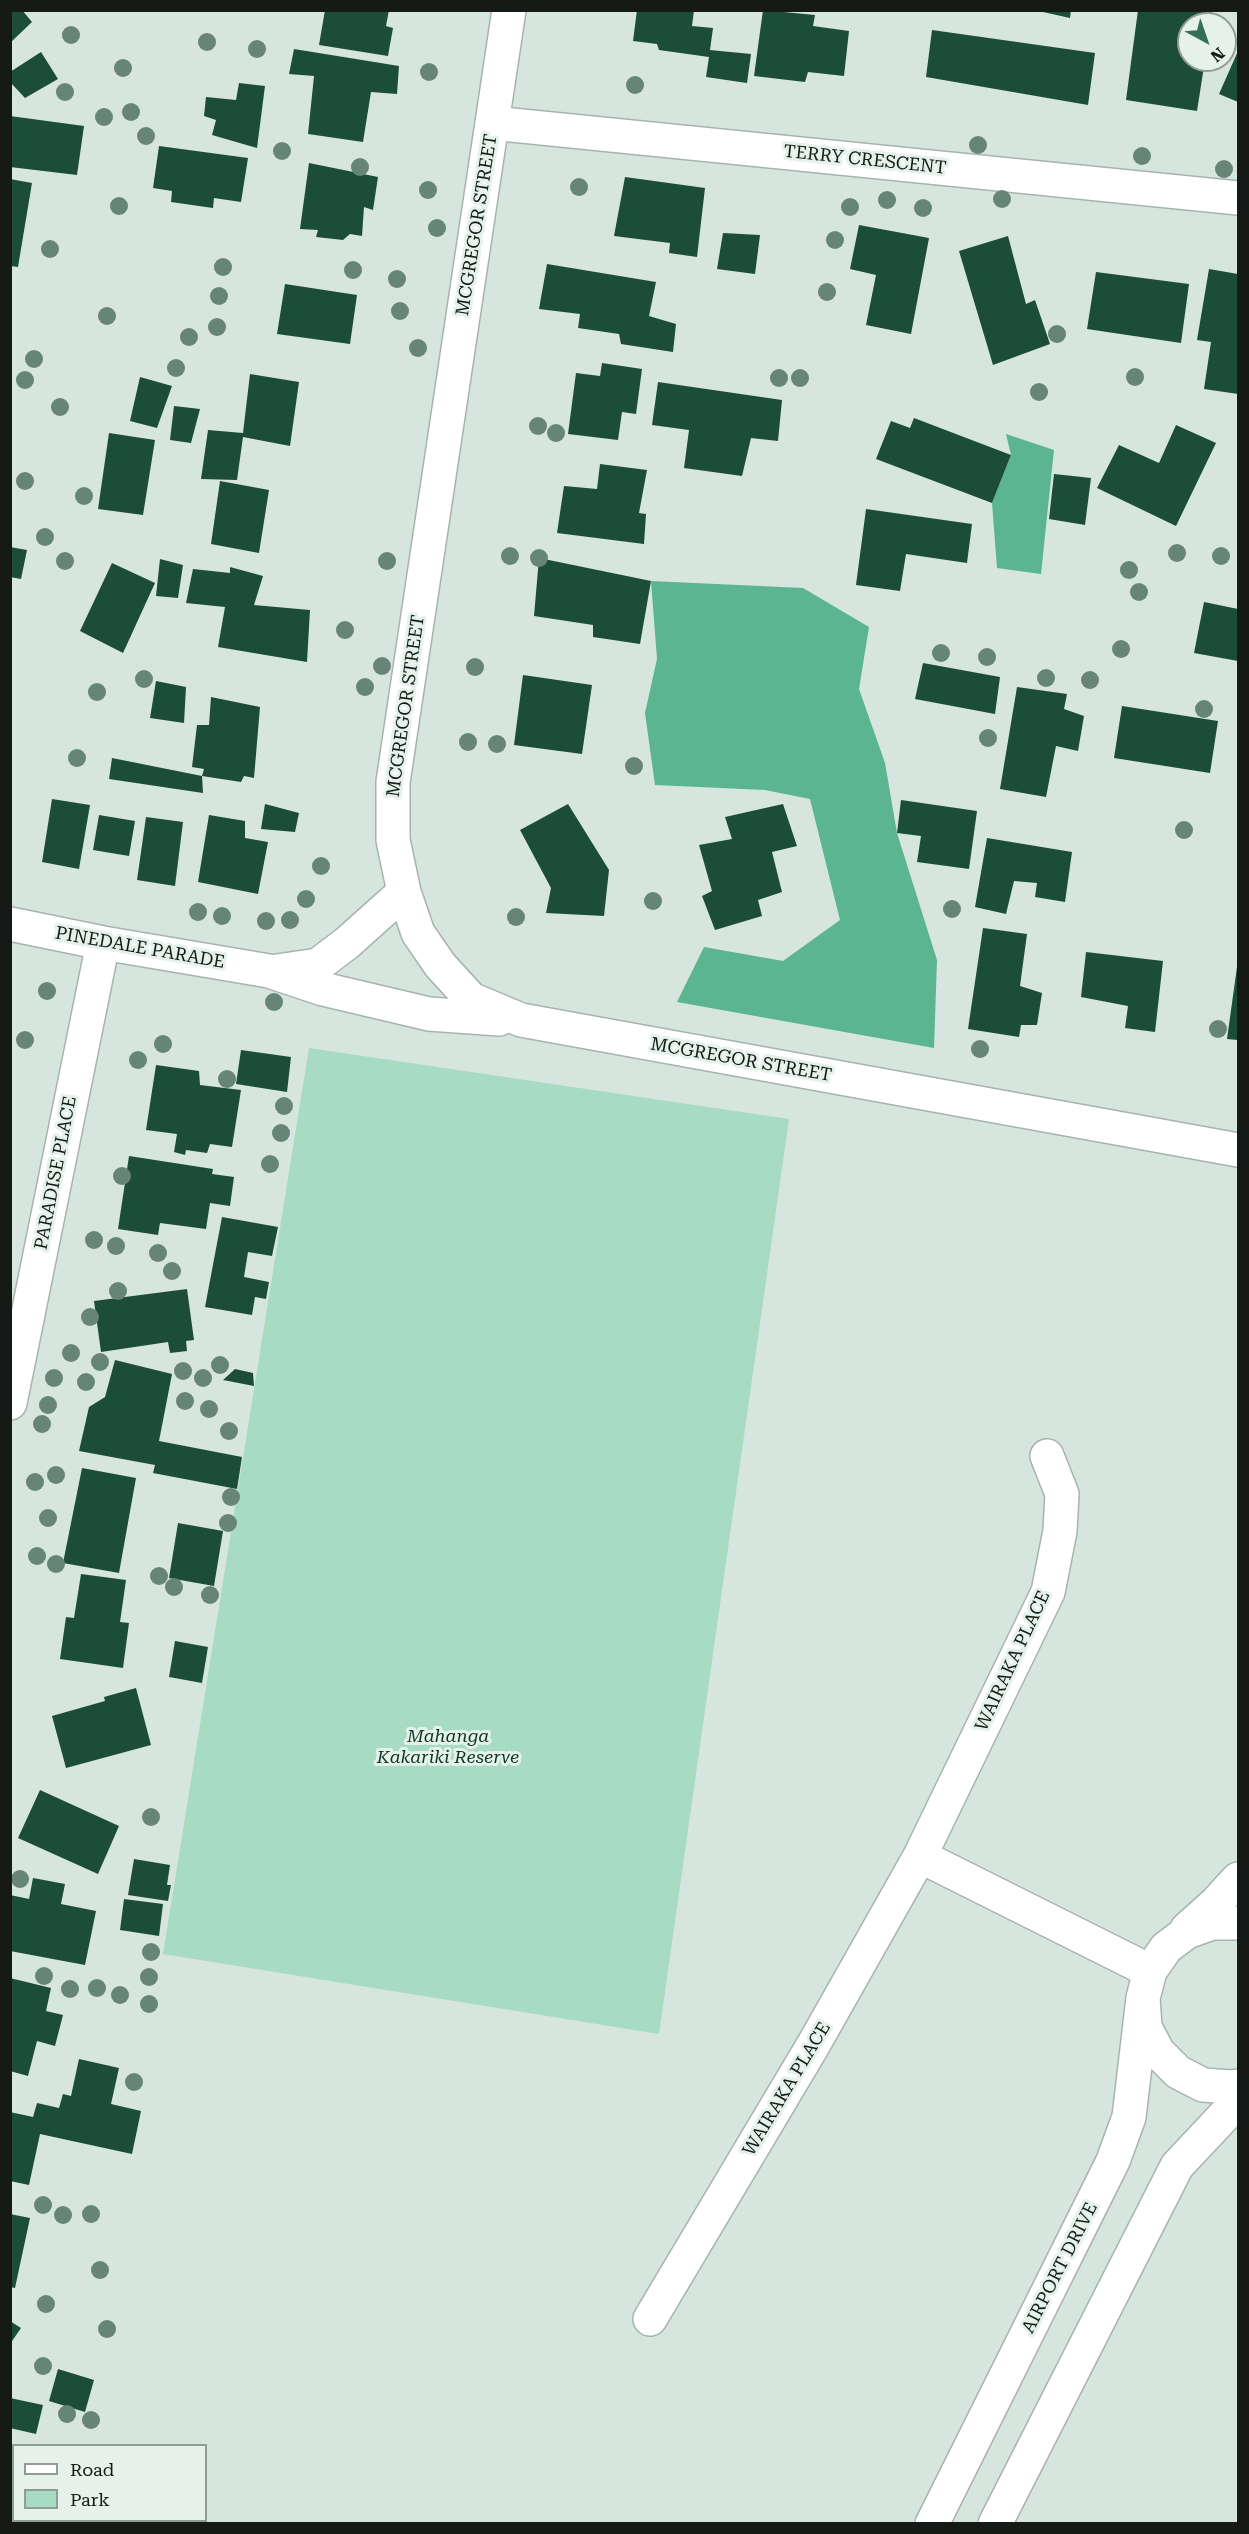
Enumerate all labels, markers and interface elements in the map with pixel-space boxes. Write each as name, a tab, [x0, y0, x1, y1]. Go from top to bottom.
north arrow	[1177, 12, 1237, 72]
text: N	[1207, 43, 1228, 66]
street label: MCGREGOR STREET	[452, 133, 502, 317]
street label: TERRY CRESCENT	[782, 141, 948, 179]
street label: MCGREGOR STREET	[383, 614, 429, 798]
street label: PINEDALE PARADE	[54, 922, 226, 974]
street label: MCGREGOR STREET	[649, 1033, 833, 1087]
street label: PARADISE PLACE	[31, 1094, 81, 1252]
street label: WAIRAKA PLACE	[971, 1587, 1055, 1735]
park label: Mahanga Kakariki Reserve	[377, 1726, 519, 1768]
street label: WAIRAKA PLACE	[739, 2018, 835, 2160]
street label: AIRPORT DRIVE	[1018, 2199, 1102, 2337]
legend	[12, 2444, 207, 2522]
text: Road	[70, 2459, 114, 2480]
text: Park	[70, 2489, 110, 2510]

